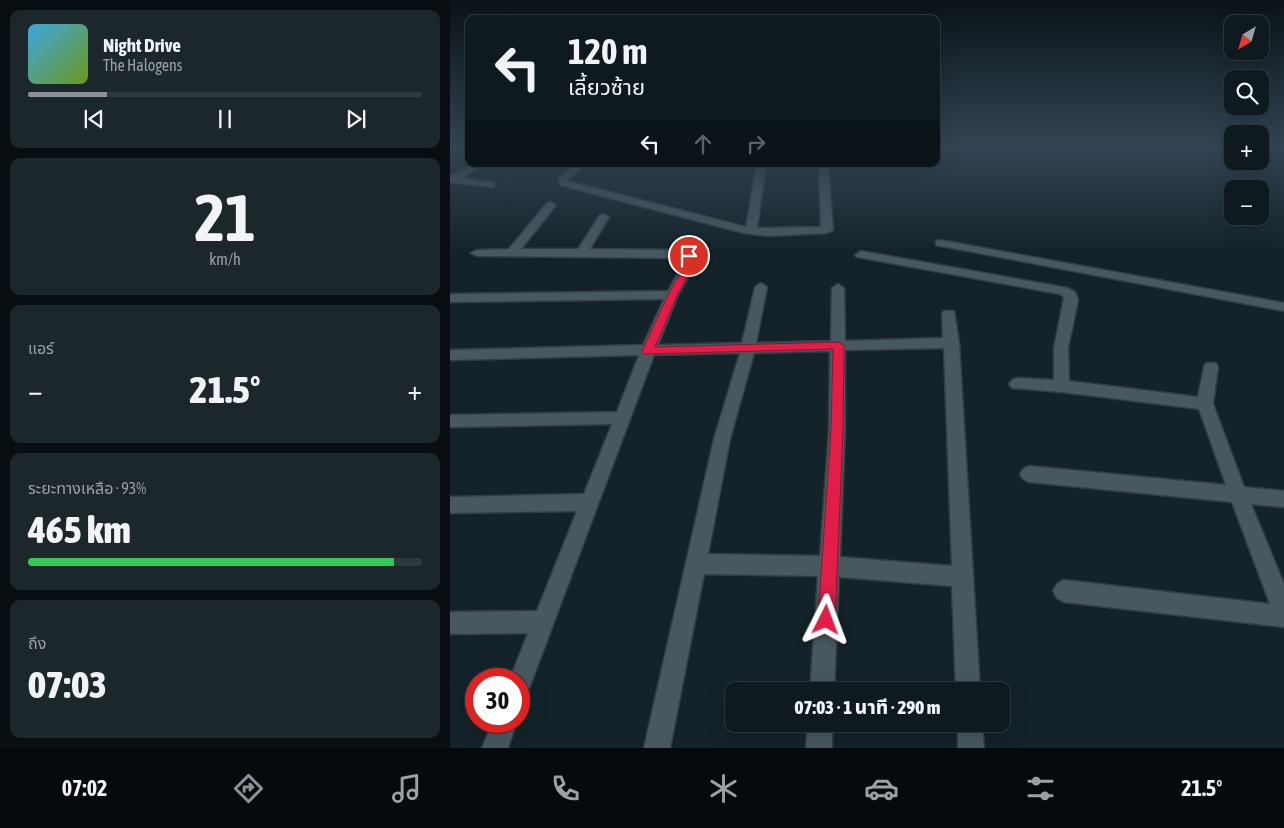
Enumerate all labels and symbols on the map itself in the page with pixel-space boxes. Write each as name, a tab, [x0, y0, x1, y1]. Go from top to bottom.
north arrow	[1224, 15, 1269, 60]
pin	[668, 235, 710, 277]
position arrow	[799, 593, 851, 645]
speed limit sign: 30	[465, 668, 530, 733]

